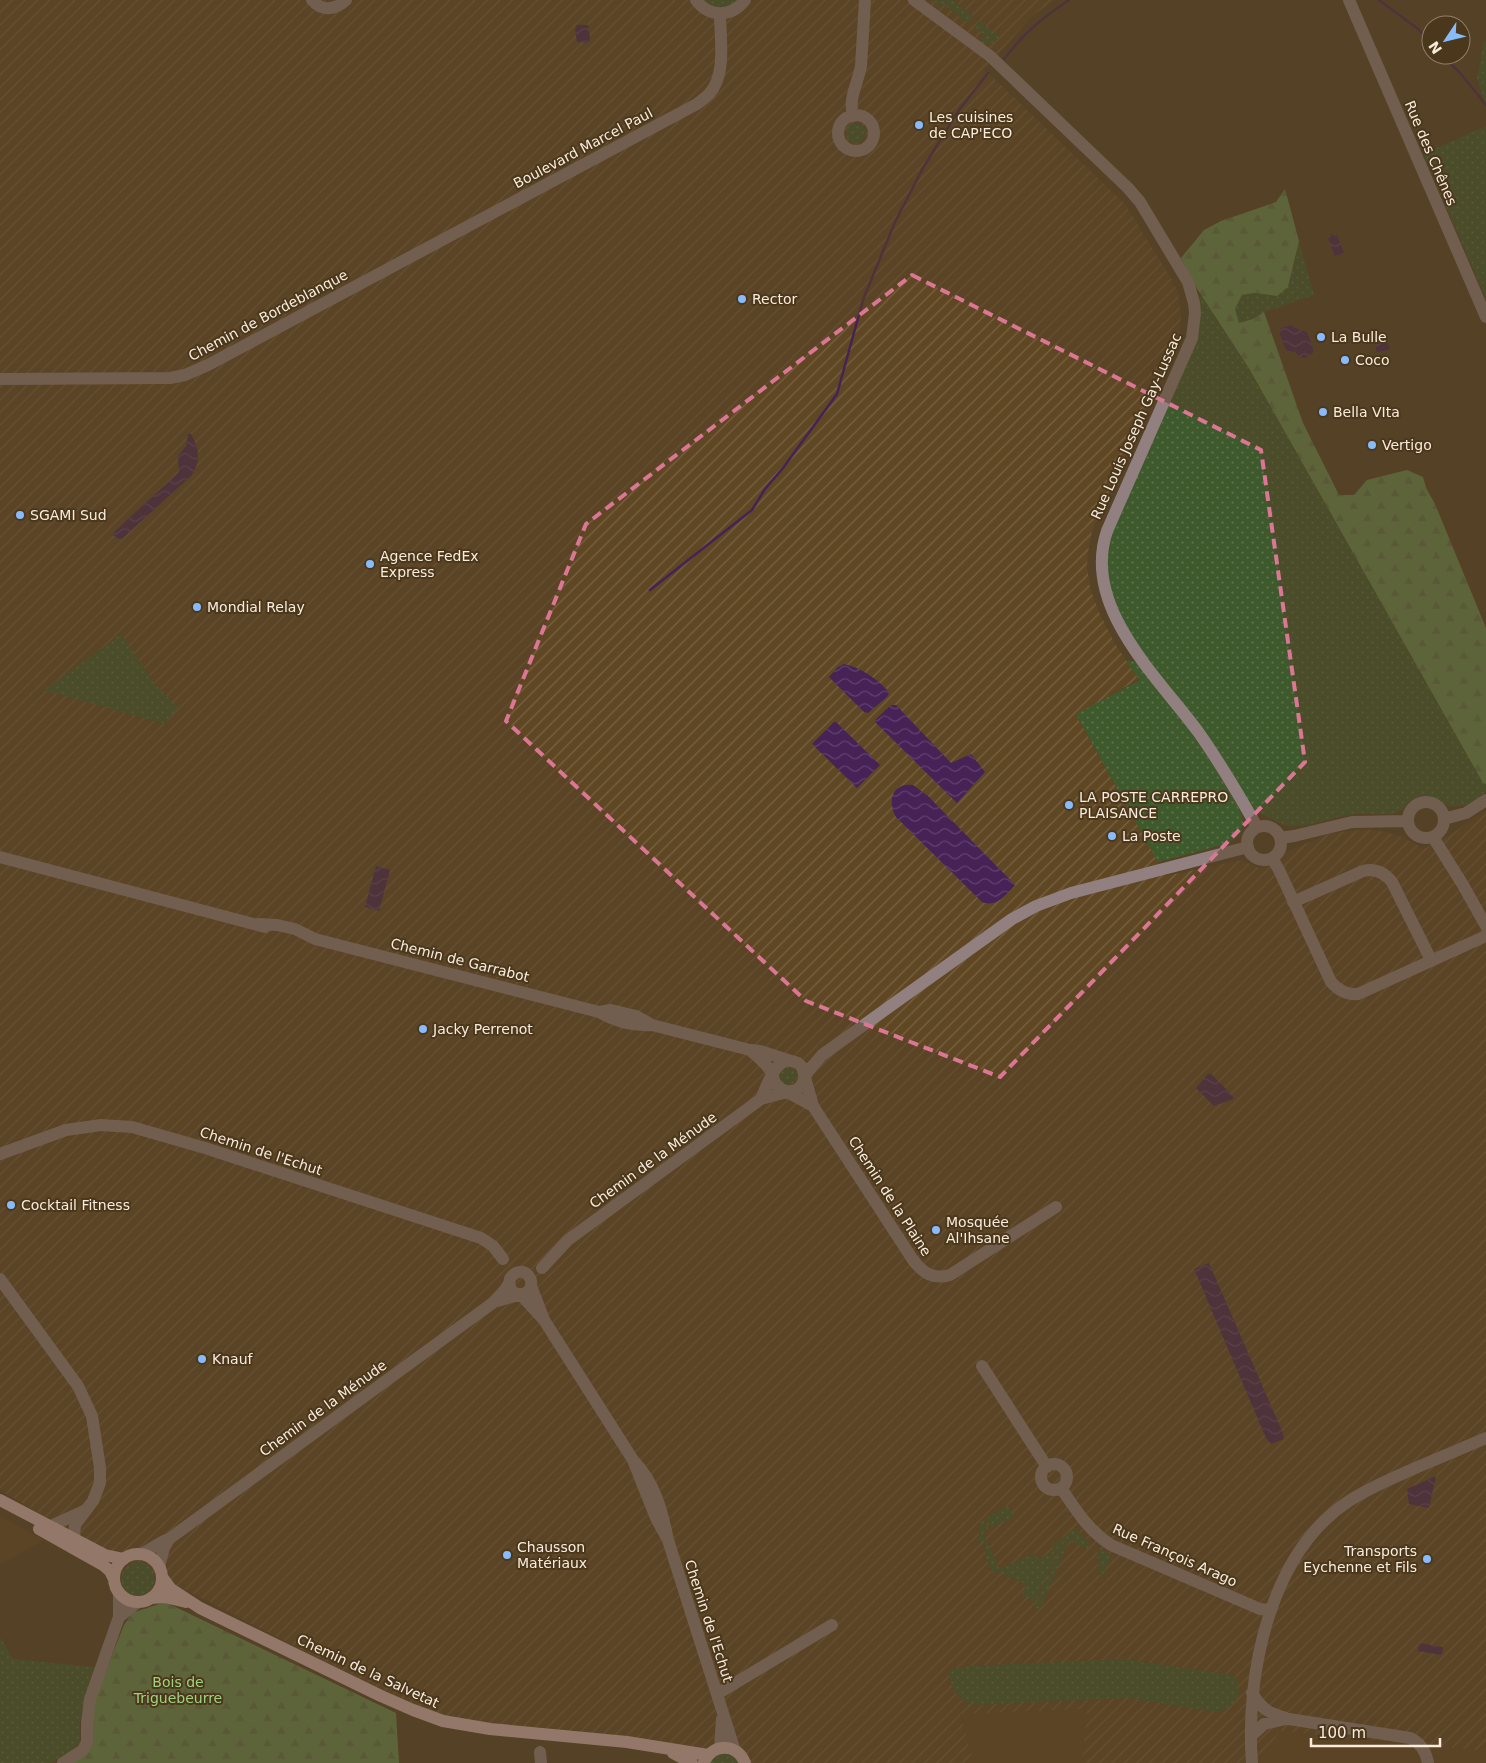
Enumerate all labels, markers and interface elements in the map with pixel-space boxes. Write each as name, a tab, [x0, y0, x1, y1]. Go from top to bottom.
north arrow	[1421, 15, 1471, 65]
text: N	[1425, 38, 1445, 57]
street label: Rue des Chênes	[1402, 98, 1460, 208]
street label: Boulevard Marcel Paul	[511, 105, 655, 191]
place label: Les cuisines de CAP'ECO	[929, 109, 1013, 141]
marker: Les cuisines de CAP'ECO	[913, 119, 925, 131]
street label: Chemin de Bordeblanque	[186, 266, 350, 364]
place label: Rector	[752, 291, 797, 307]
marker: Rector	[736, 293, 748, 305]
place label: La Bulle	[1331, 329, 1387, 345]
street label: Rue Louis Joseph Gay-Lussac	[1088, 330, 1184, 522]
marker: La Bulle	[1315, 331, 1327, 343]
place label: Coco	[1355, 352, 1390, 368]
marker: Coco	[1339, 354, 1351, 366]
place label: Bella VIta	[1333, 404, 1400, 420]
marker: Bella VIta	[1317, 406, 1329, 418]
place label: Vertigo	[1382, 437, 1432, 453]
marker: Vertigo	[1366, 439, 1378, 451]
place label: SGAMI Sud	[30, 507, 107, 523]
marker: SGAMI Sud	[14, 509, 26, 521]
place label: Agence FedEx Express	[380, 548, 479, 580]
marker: Agence FedEx Express	[364, 558, 376, 570]
place label: Mondial Relay	[207, 599, 305, 615]
marker: Mondial Relay	[191, 601, 203, 613]
place label: LA POSTE CARREPRO PLAISANCE	[1079, 789, 1228, 821]
marker: LA POSTE CARREPRO PLAISANCE	[1063, 799, 1075, 811]
place label: La Poste	[1122, 828, 1181, 844]
marker: La Poste	[1106, 830, 1118, 842]
street label: Chemin de Garrabot	[389, 935, 531, 985]
place label: Jacky Perrenot	[432, 1021, 533, 1037]
marker: Jacky Perrenot	[417, 1023, 429, 1035]
street label: Chemin de la Ménude	[586, 1109, 720, 1211]
street label: Chemin de l'Echut	[198, 1124, 325, 1178]
street label: Chemin de la Plaine	[845, 1133, 935, 1259]
place label: Cocktail Fitness	[21, 1197, 130, 1213]
marker: Cocktail Fitness	[5, 1199, 17, 1211]
place label: Mosquée Al'Ihsane	[946, 1214, 1010, 1246]
marker: Mosquée Al'Ihsane	[930, 1224, 942, 1236]
place label: Knauf	[212, 1351, 254, 1367]
marker: Knauf	[196, 1353, 208, 1365]
street label: Chemin de la Ménude	[256, 1357, 390, 1459]
street label: Rue François Arago	[1110, 1520, 1240, 1590]
place label: Chausson Matériaux	[517, 1539, 587, 1571]
place label: Transports Eychenne et Fils	[1303, 1543, 1417, 1575]
marker: Chausson Matériaux	[501, 1549, 513, 1561]
marker: Transports Eychenne et Fils	[1421, 1553, 1433, 1565]
street label: Chemin de l'Echut	[682, 1558, 736, 1685]
street label: Chemin de la Salvetat	[294, 1631, 442, 1711]
park label: Bois de Triguebeurre	[133, 1674, 222, 1706]
scale bar	[1311, 1716, 1440, 1748]
text: 100 m	[1318, 1724, 1366, 1742]

